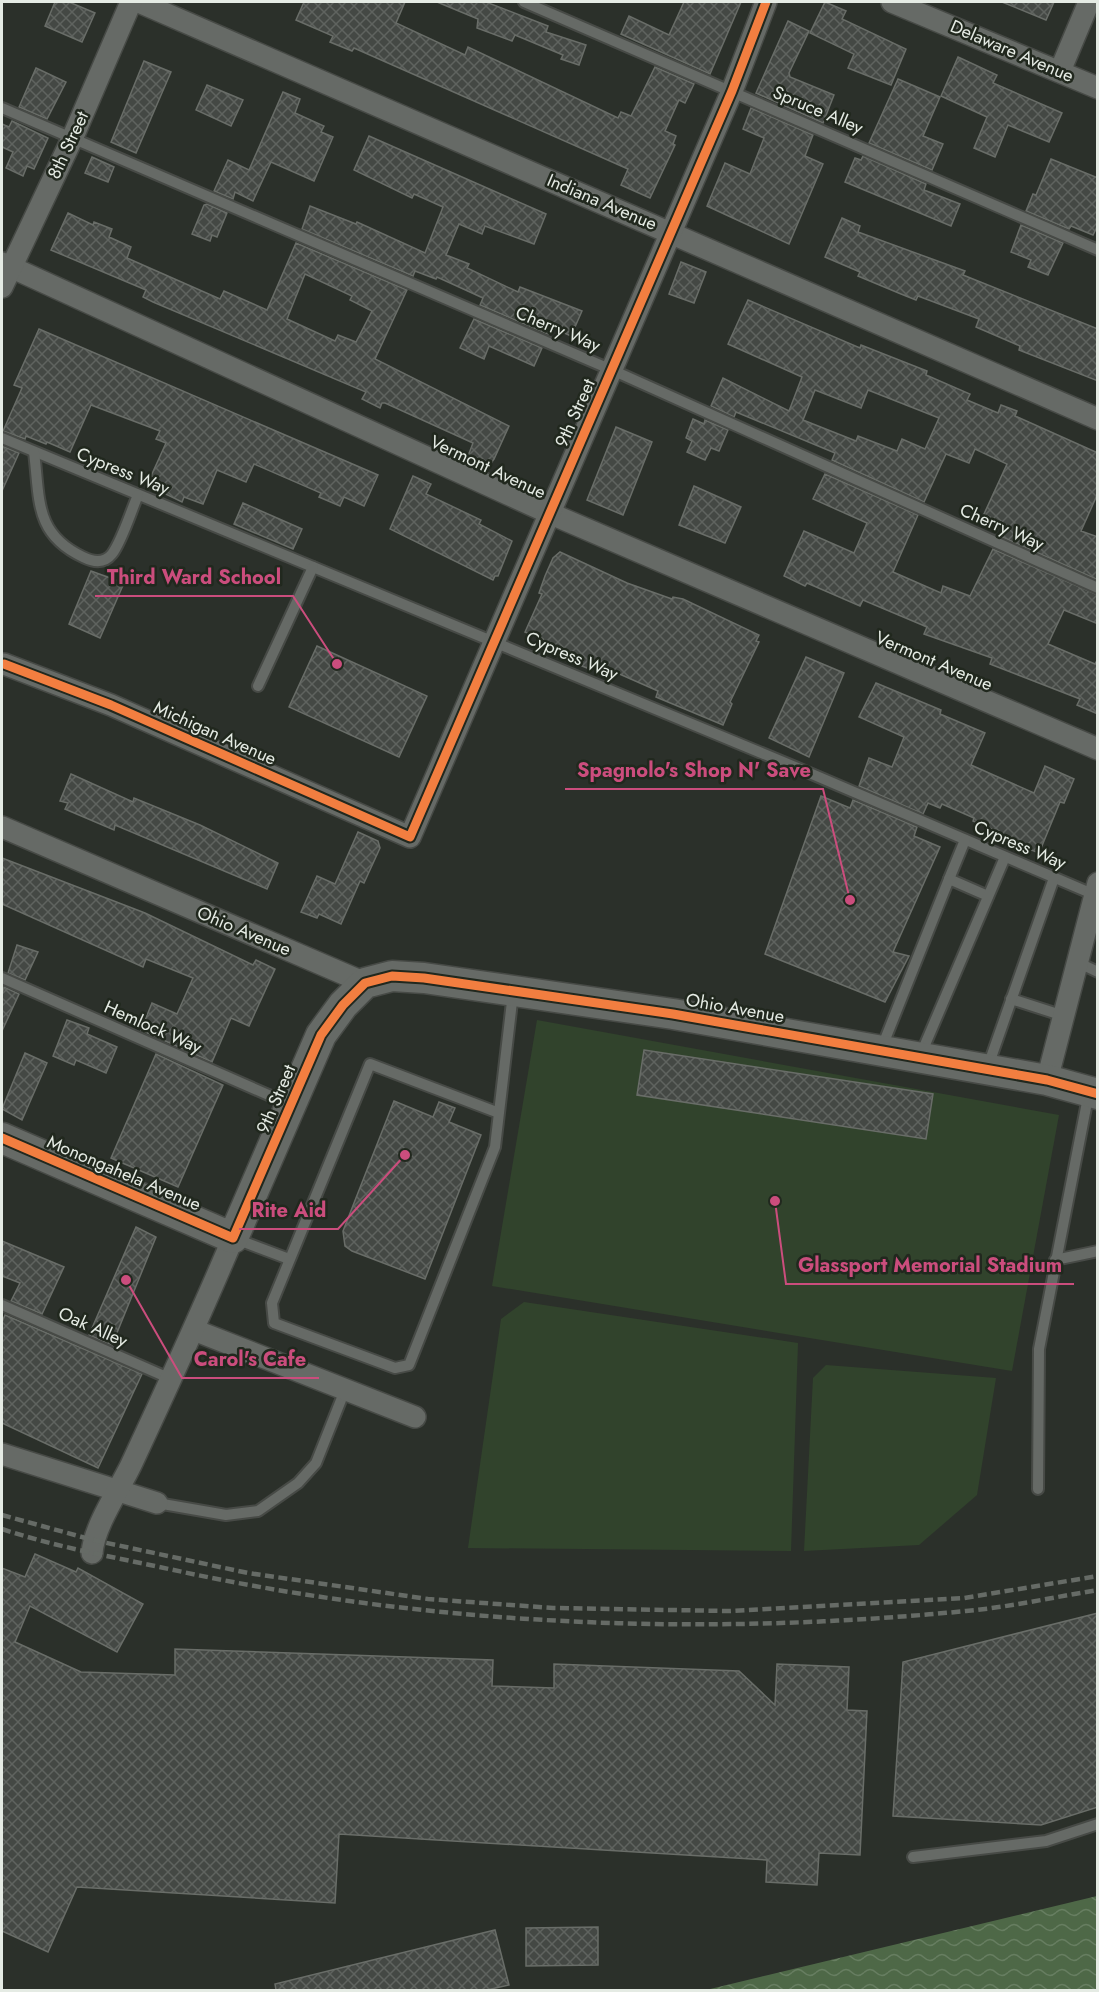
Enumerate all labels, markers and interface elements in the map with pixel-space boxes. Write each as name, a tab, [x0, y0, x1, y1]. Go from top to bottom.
street label: Delaware Avenue	[946, 13, 1078, 89]
street label: Spruce Alley	[769, 79, 867, 141]
street label: 8th Street	[41, 106, 95, 183]
street label: Indiana Avenue	[543, 167, 661, 237]
street label: Cherry Way	[512, 299, 604, 359]
street label: 9th Street	[548, 374, 602, 451]
street label: Vermont Avenue	[426, 429, 550, 505]
street label: Cypress Way	[73, 441, 173, 501]
street label: Cherry Way	[956, 497, 1048, 557]
callout: Third Ward School	[95, 558, 293, 596]
text: Third Ward School	[107, 563, 281, 592]
street label: Cypress Way	[522, 625, 622, 687]
street label: Vermont Avenue	[871, 625, 997, 697]
street label: Michigan Avenue	[149, 694, 281, 772]
callout: Spagnolo's Shop N' Save	[565, 751, 823, 789]
text: Spagnolo's Shop N' Save	[577, 756, 811, 785]
street label: Cypress Way	[970, 814, 1070, 876]
street label: Ohio Avenue	[193, 900, 295, 962]
street label: Ohio Avenue	[684, 987, 786, 1029]
street label: Hemlock Way	[100, 994, 206, 1060]
street label: 9th Street	[250, 1060, 302, 1137]
street label: Monongahela Avenue	[43, 1129, 205, 1217]
callout: Rite Aid	[239, 1191, 338, 1229]
text: Rite Aid	[252, 1196, 326, 1225]
callout: Glassport Memorial Stadium	[786, 1246, 1074, 1284]
text: Glassport Memorial Stadium	[798, 1251, 1062, 1280]
street label: Oak Alley	[54, 1300, 132, 1354]
callout: Carol's Cafe	[182, 1340, 319, 1378]
text: Carol's Cafe	[194, 1345, 306, 1374]

